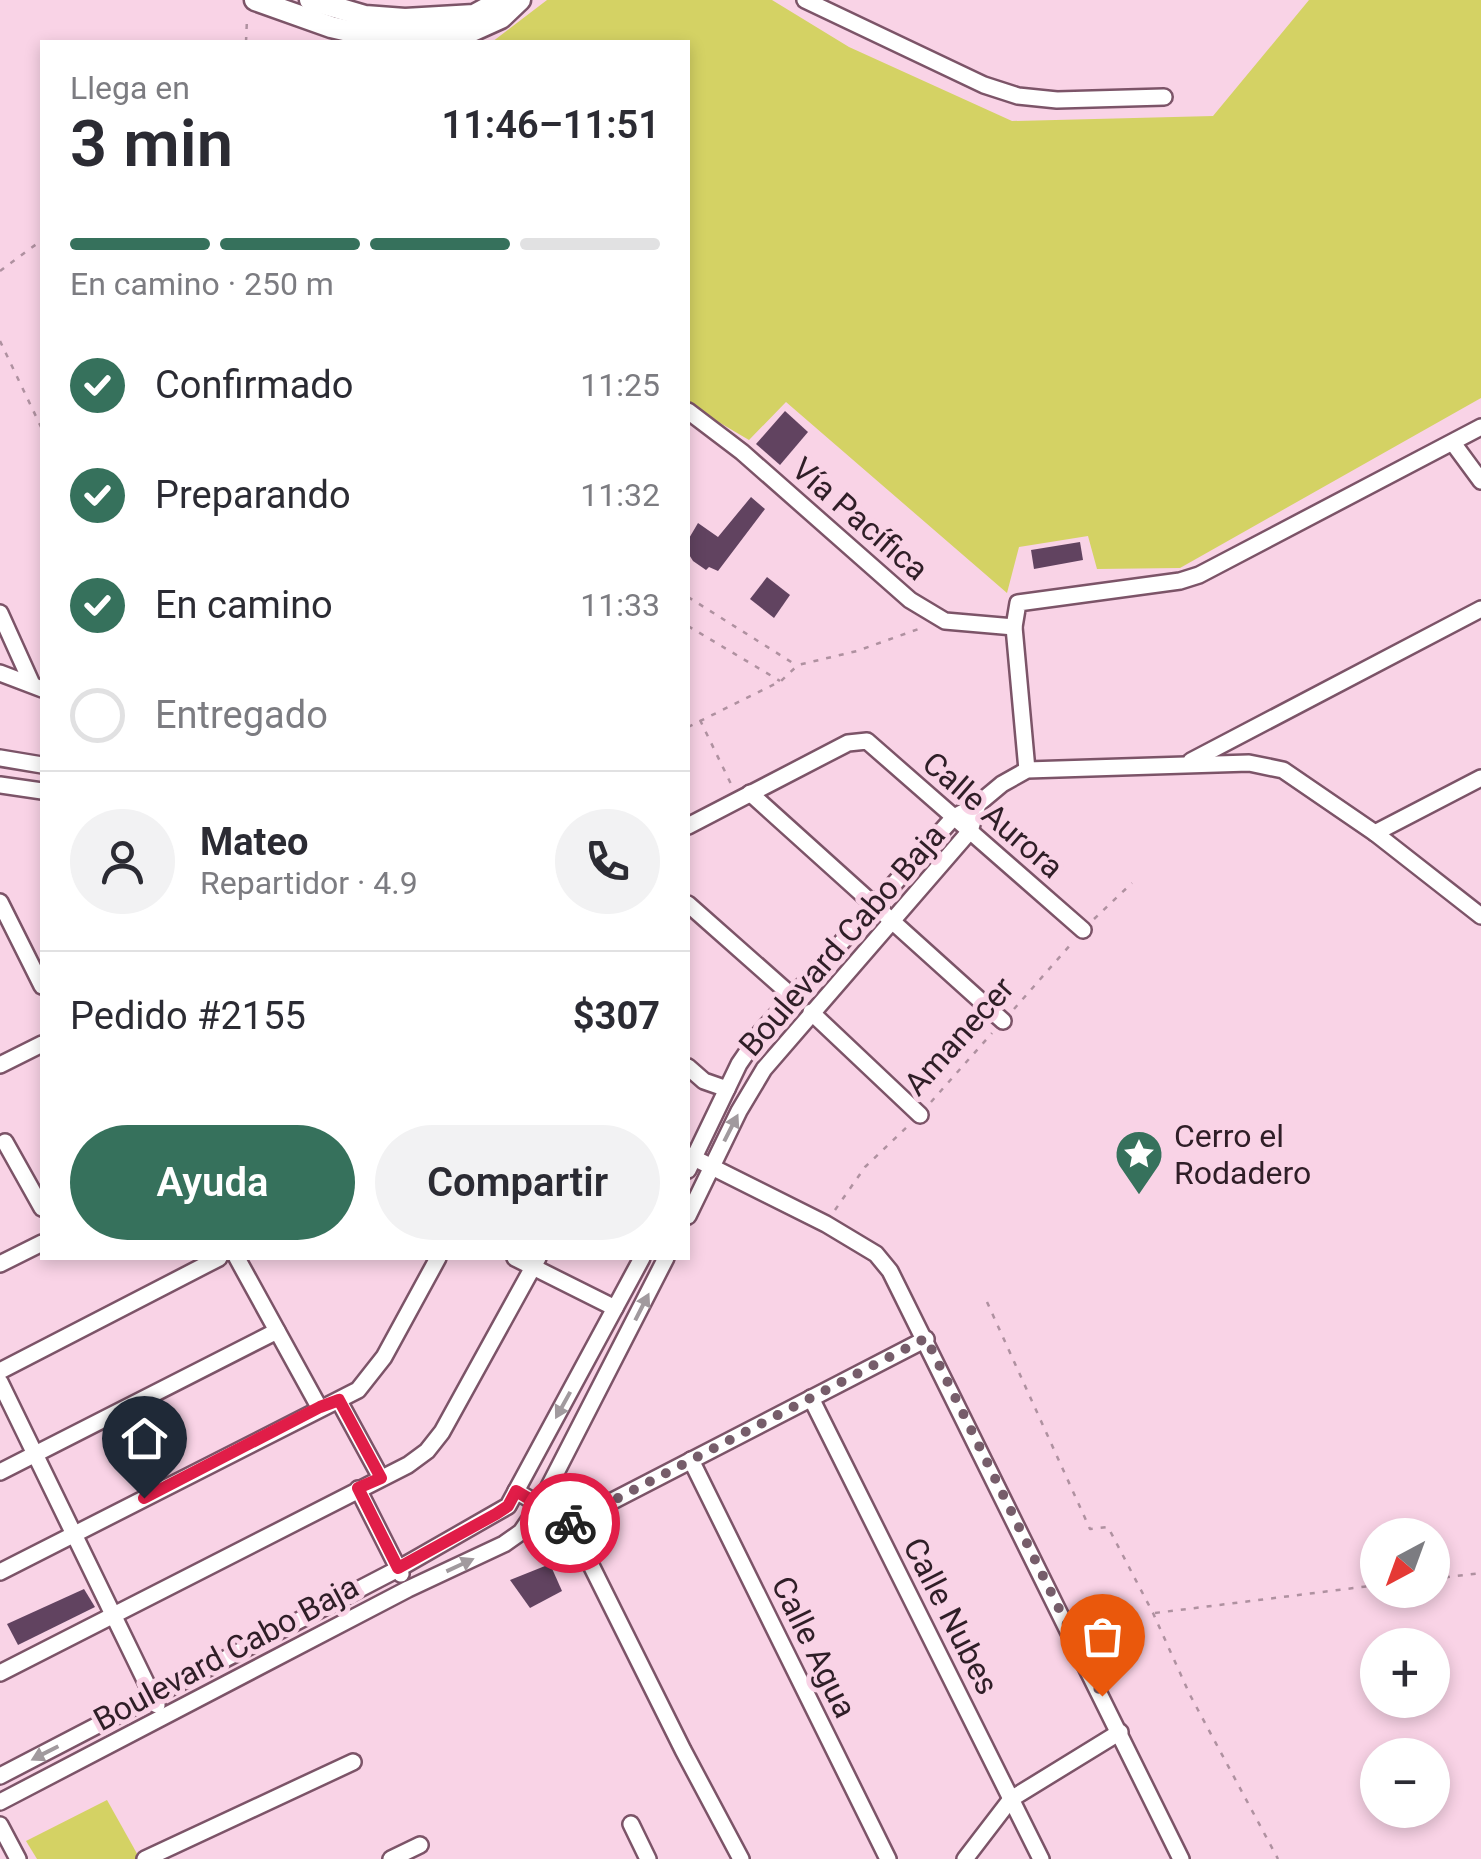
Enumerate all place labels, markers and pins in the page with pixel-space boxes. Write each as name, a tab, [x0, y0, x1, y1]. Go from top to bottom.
place label: Cerro el Rodadero	[1174, 1117, 1311, 1192]
place icon: Cerro el Rodadero	[1113, 1128, 1165, 1196]
pin	[102, 1396, 187, 1499]
pin	[1060, 1594, 1145, 1697]

